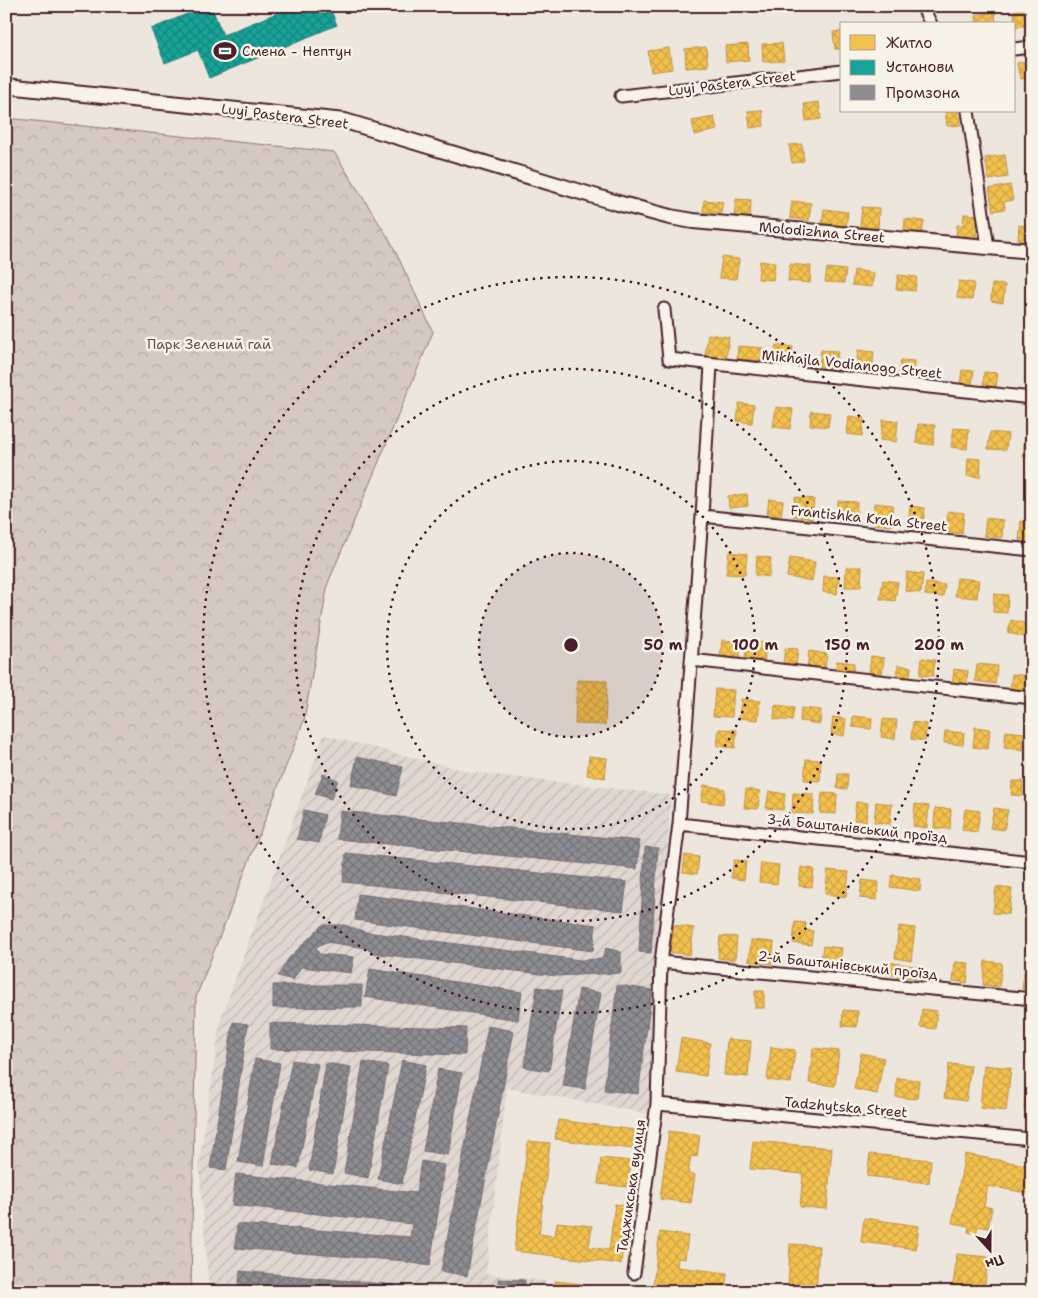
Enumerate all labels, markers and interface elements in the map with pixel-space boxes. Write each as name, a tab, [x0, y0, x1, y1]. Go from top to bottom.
legend	[840, 22, 1016, 112]
text: Житло	[886, 33, 932, 53]
sports icon: Смена - Нептун	[212, 38, 238, 64]
place label: Смена - Нептун	[242, 42, 351, 60]
text: Установи	[886, 57, 954, 77]
street label: Luyi Pastera Street	[667, 66, 797, 100]
text: Промзона	[886, 83, 961, 103]
street label: Luyi Pastera Street	[220, 99, 350, 133]
street label: Molodizhna Street	[758, 218, 886, 246]
park label: Парк Зелений гай	[147, 335, 271, 353]
street label: Mikhajla Vodianogo Street	[761, 346, 943, 382]
street label: Frantishka Krala Street	[790, 501, 948, 535]
text: 50 m	[644, 635, 683, 655]
text: 100 m	[732, 635, 778, 655]
text: 150 m	[824, 635, 870, 655]
text: 200 m	[914, 635, 964, 655]
centre of rings	[562, 636, 580, 654]
street label: 3-й Баштанівський проїзд	[766, 810, 948, 846]
street label: 2-й Баштанівський проїзд	[757, 947, 939, 983]
street label: Tadzhytska Street	[784, 1093, 908, 1121]
street label: Таджикська вулиця	[613, 1118, 649, 1254]
north arrow	[966, 1226, 1016, 1276]
text: Пн	[983, 1250, 1007, 1274]

